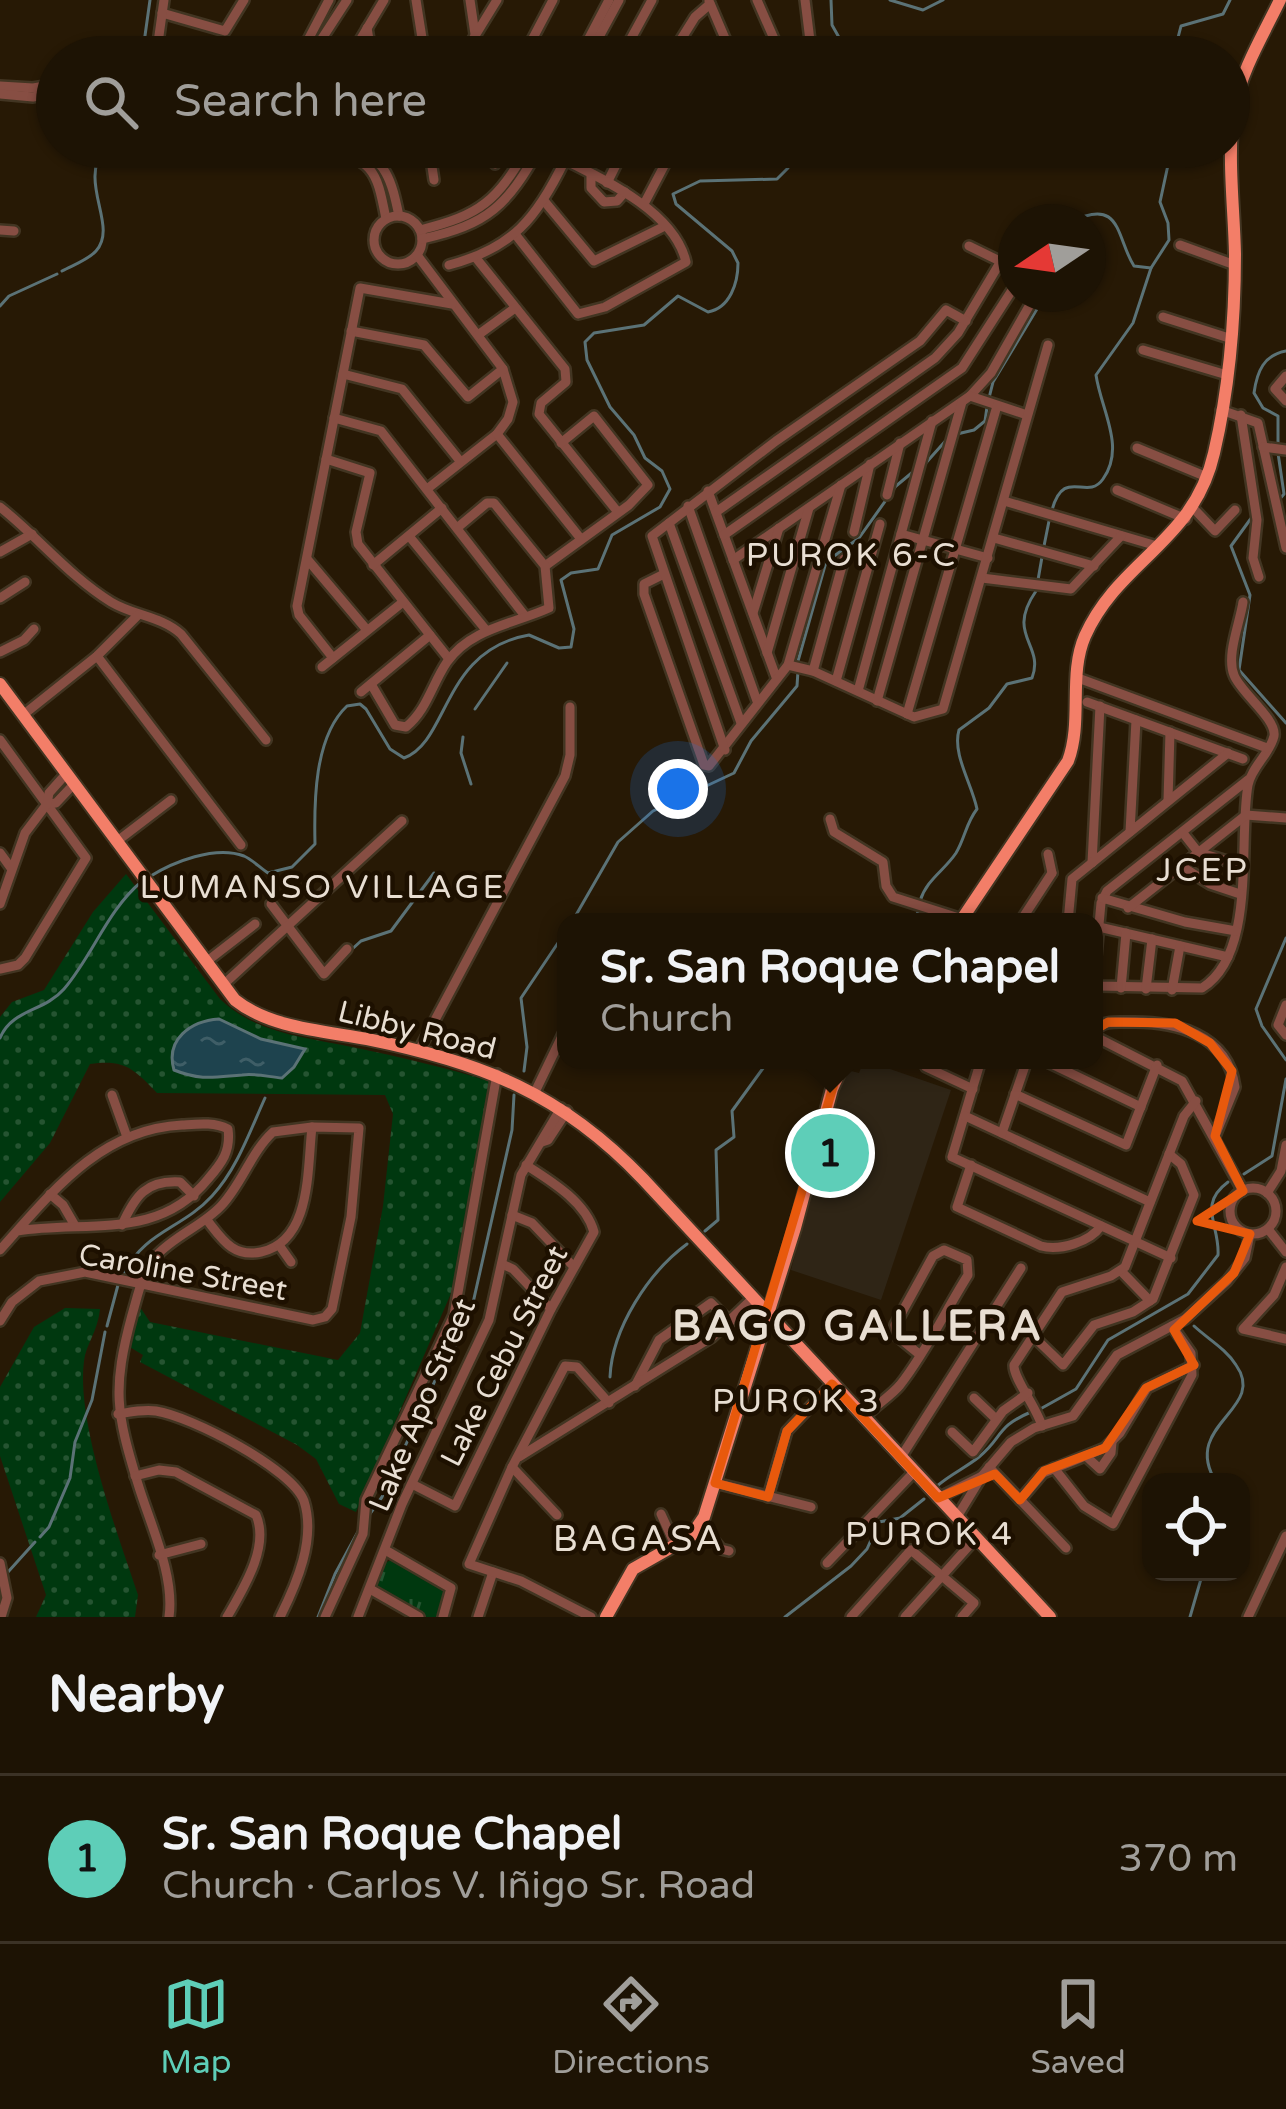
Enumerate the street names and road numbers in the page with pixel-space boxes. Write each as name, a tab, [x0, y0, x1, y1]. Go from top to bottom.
street label: Libby Road	[334, 993, 500, 1068]
street label: Caroline Street	[76, 1236, 290, 1309]
street label: Lake Cebu Street	[433, 1240, 576, 1473]
street label: Lake Apo Street	[361, 1293, 484, 1517]

